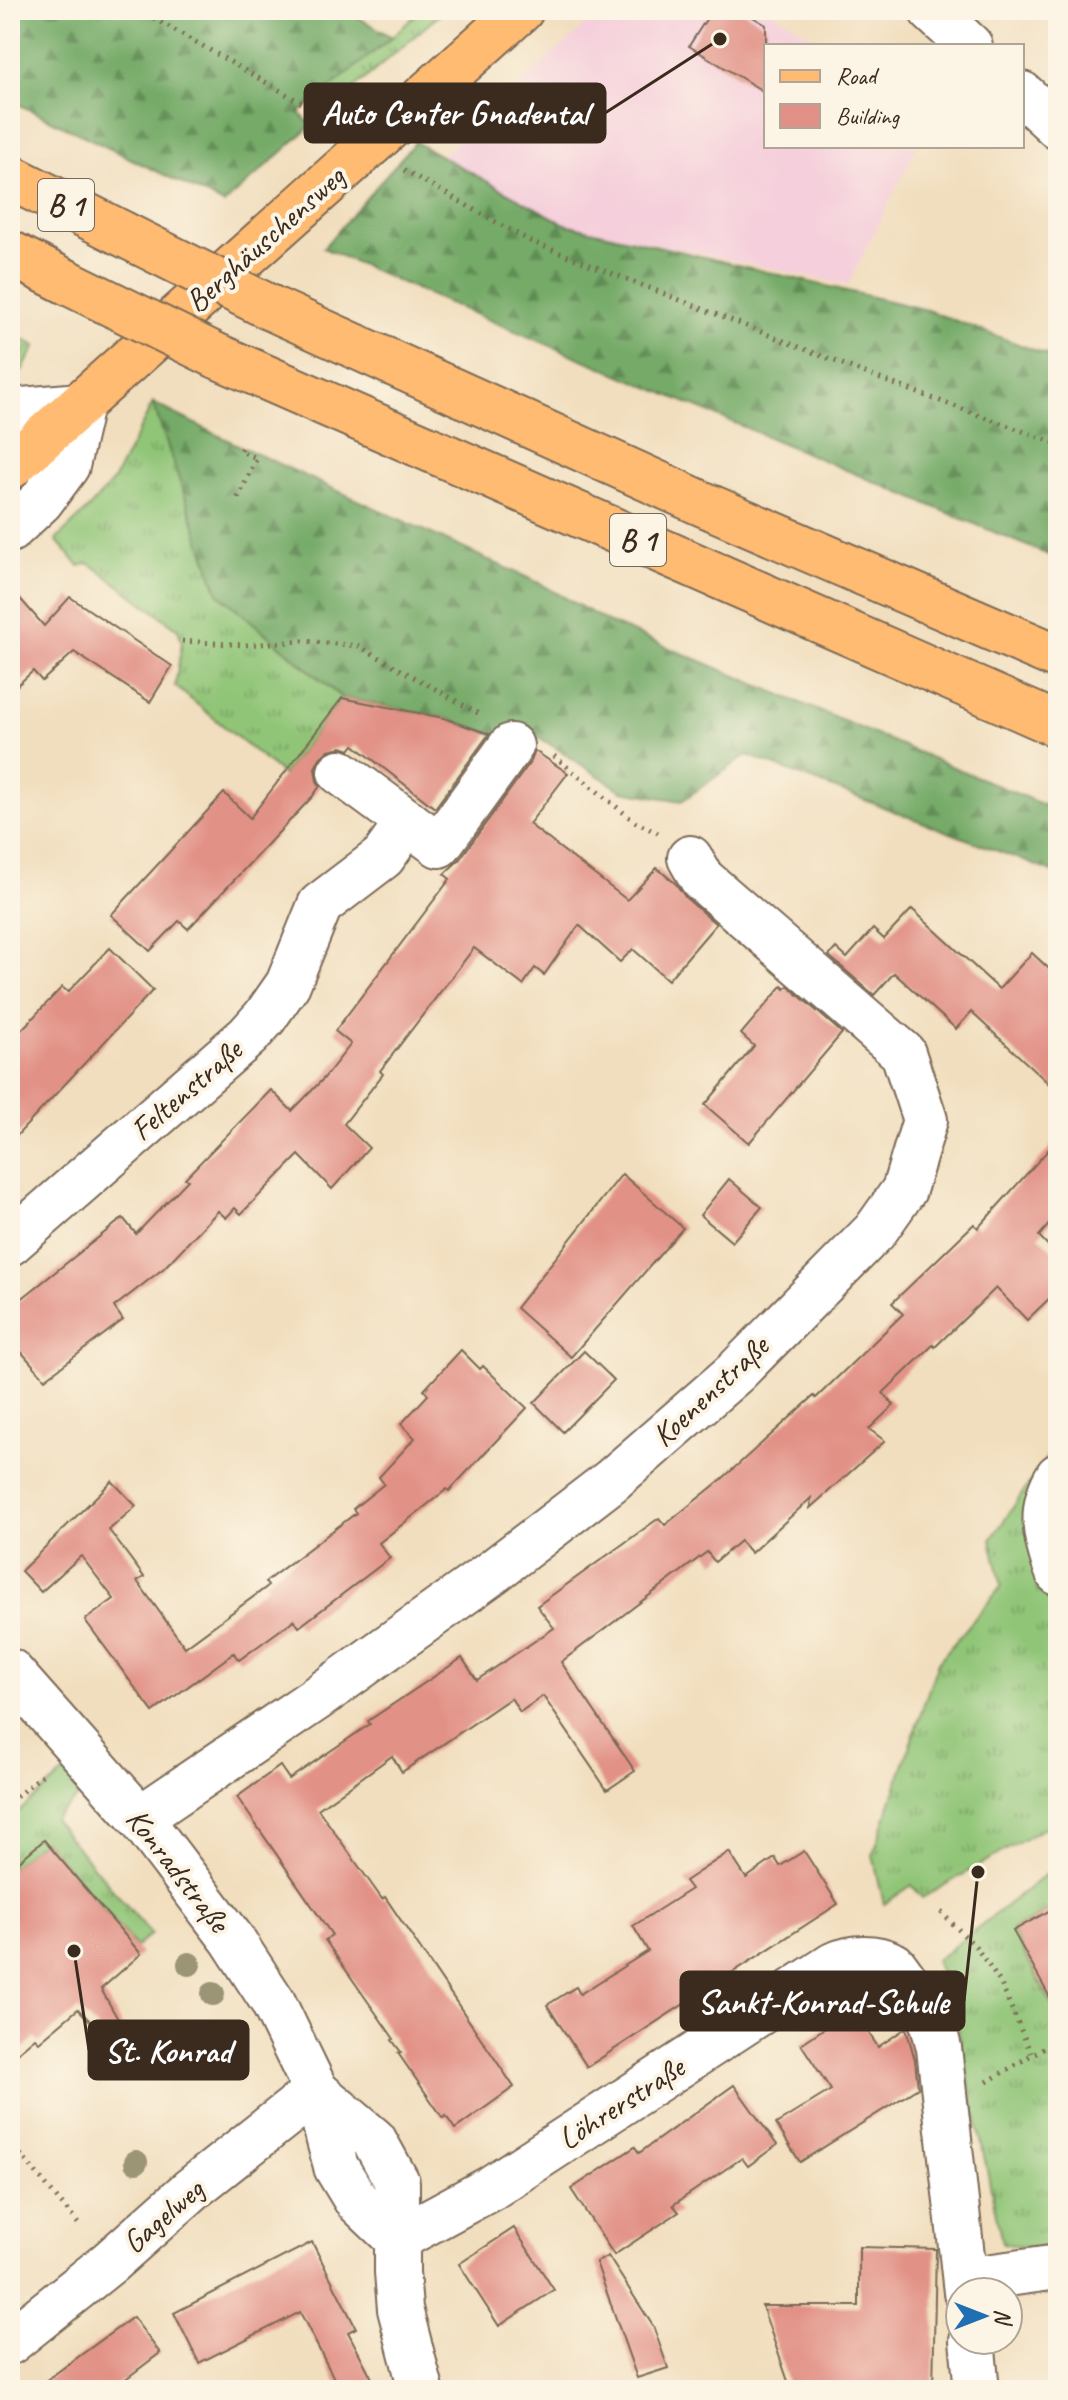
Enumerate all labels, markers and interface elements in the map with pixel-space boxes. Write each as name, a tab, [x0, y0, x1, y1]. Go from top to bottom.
legend	[764, 44, 1024, 148]
text: Road	[836, 61, 880, 91]
callout: Auto Center Gnadental	[305, 84, 605, 142]
text: Auto Center Gnadental	[321, 91, 594, 134]
text: Building	[836, 101, 901, 131]
street label: Berghäuschensweg	[177, 155, 355, 321]
road number: B 1	[38, 179, 94, 231]
road number: B 1	[610, 514, 666, 566]
street label: Feltenstraße	[122, 1029, 252, 1150]
street label: Koenenstraße	[643, 1325, 779, 1456]
street label: Konradstraße	[117, 1800, 241, 1942]
callout: Sankt-Konrad-Schule	[681, 1972, 964, 2030]
text: Sankt-Konrad-Schule	[698, 1980, 951, 2023]
callout: St. Konrad	[89, 2021, 248, 2079]
text: St. Konrad	[104, 2029, 237, 2072]
street label: Löhrerstraße	[550, 2046, 694, 2159]
street label: Gagelweg	[114, 2168, 214, 2263]
north arrow	[944, 2276, 1024, 2356]
text: N	[989, 2309, 1017, 2326]

